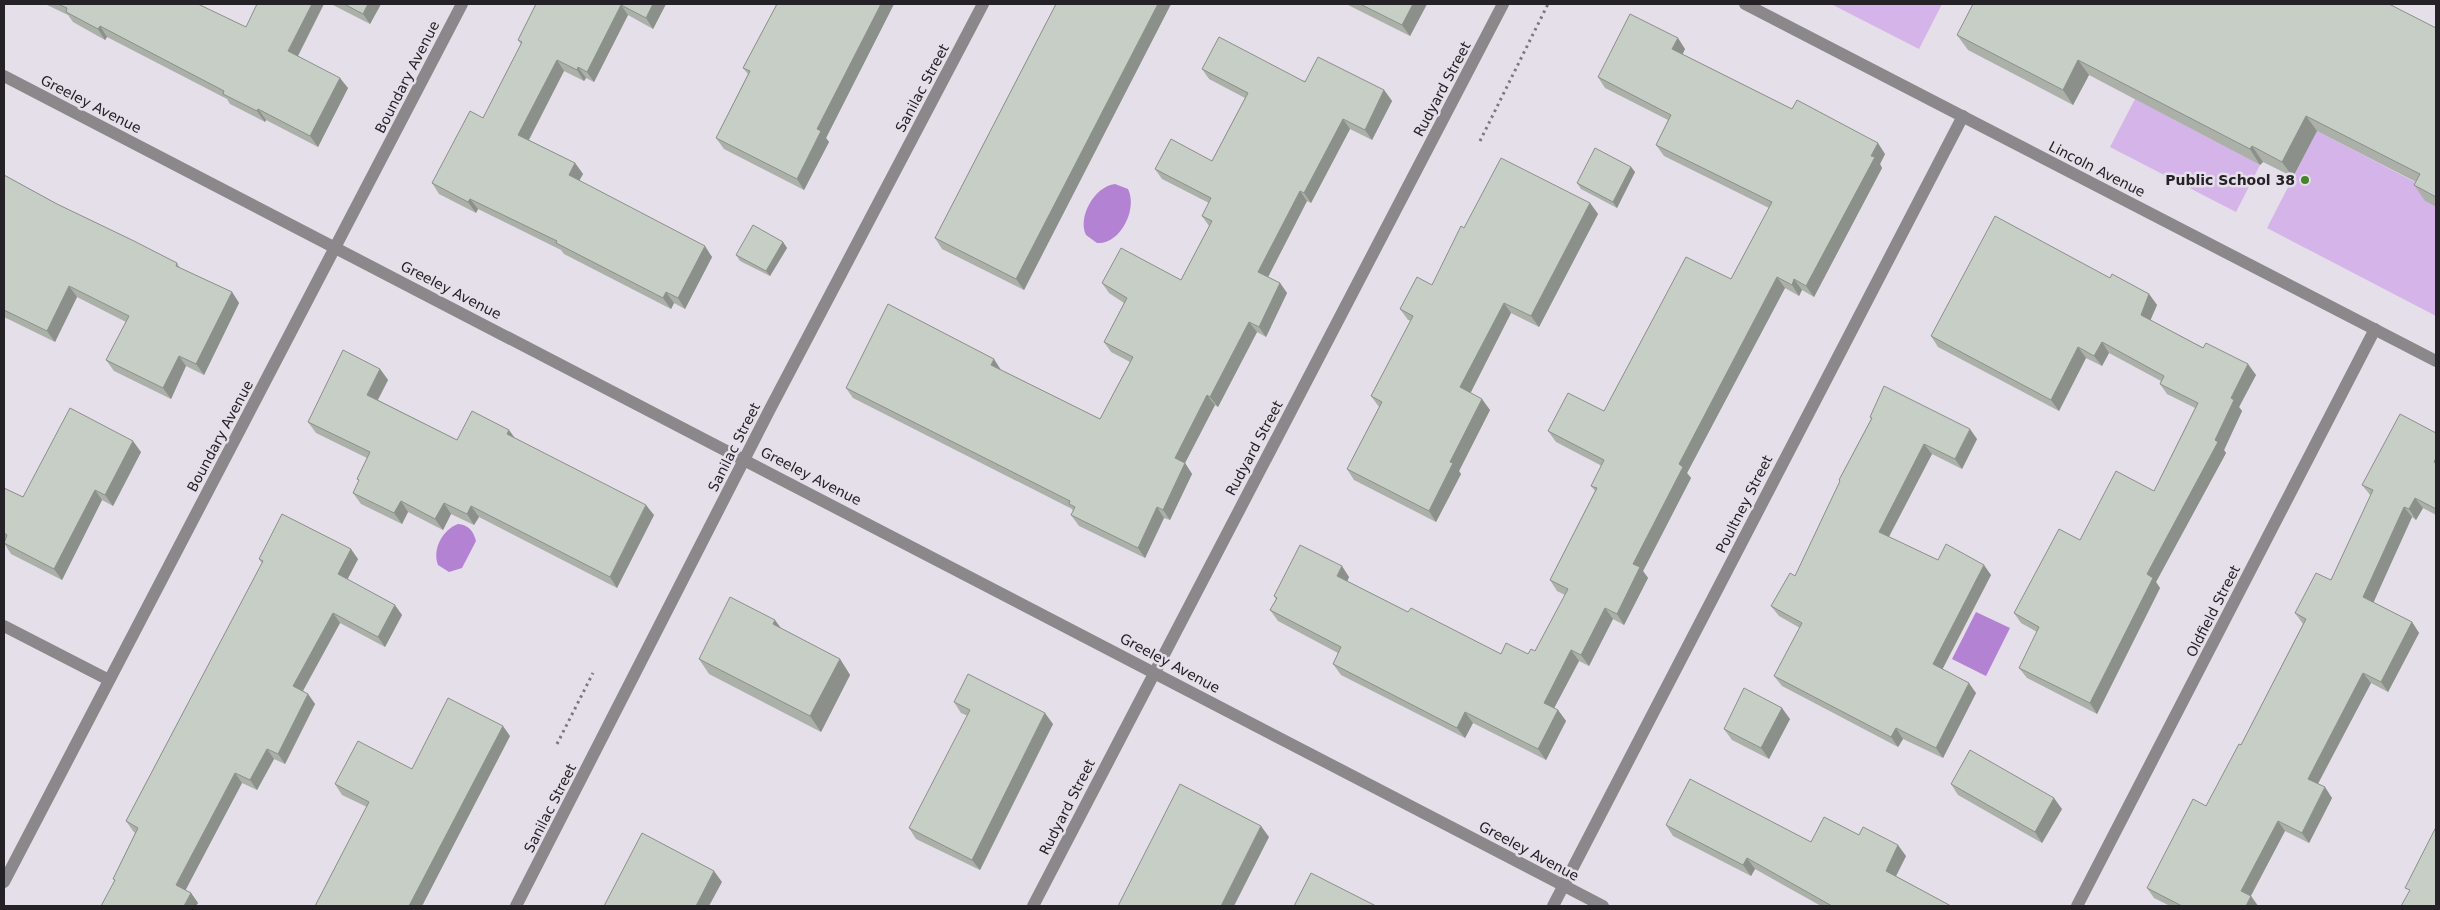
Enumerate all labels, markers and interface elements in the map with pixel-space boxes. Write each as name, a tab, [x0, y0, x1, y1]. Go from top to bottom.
street label: Boundary Avenue	[372, 18, 442, 136]
street label: Rudyard Street	[1410, 38, 1474, 139]
street label: Sanilac Street	[892, 41, 952, 135]
street label: Greeley Avenue	[38, 72, 144, 136]
street label: Lincoln Avenue	[2046, 138, 2148, 200]
place label: Public School 38	[2165, 172, 2295, 188]
marker: Public School 38	[2299, 174, 2311, 186]
street label: Greeley Avenue	[398, 258, 504, 322]
street label: Boundary Avenue	[184, 378, 256, 494]
street label: Rudyard Street	[1222, 397, 1286, 498]
street label: Sanilac Street	[705, 400, 763, 494]
street label: Greeley Avenue	[758, 444, 864, 508]
street label: Poultney Street	[1712, 452, 1776, 556]
street label: Oldfield Street	[2183, 562, 2243, 660]
street label: Greeley Avenue	[1117, 630, 1223, 696]
street label: Rudyard Street	[1036, 756, 1098, 857]
street label: Sanilac Street	[521, 761, 579, 855]
street label: Greeley Avenue	[1476, 818, 1582, 884]

